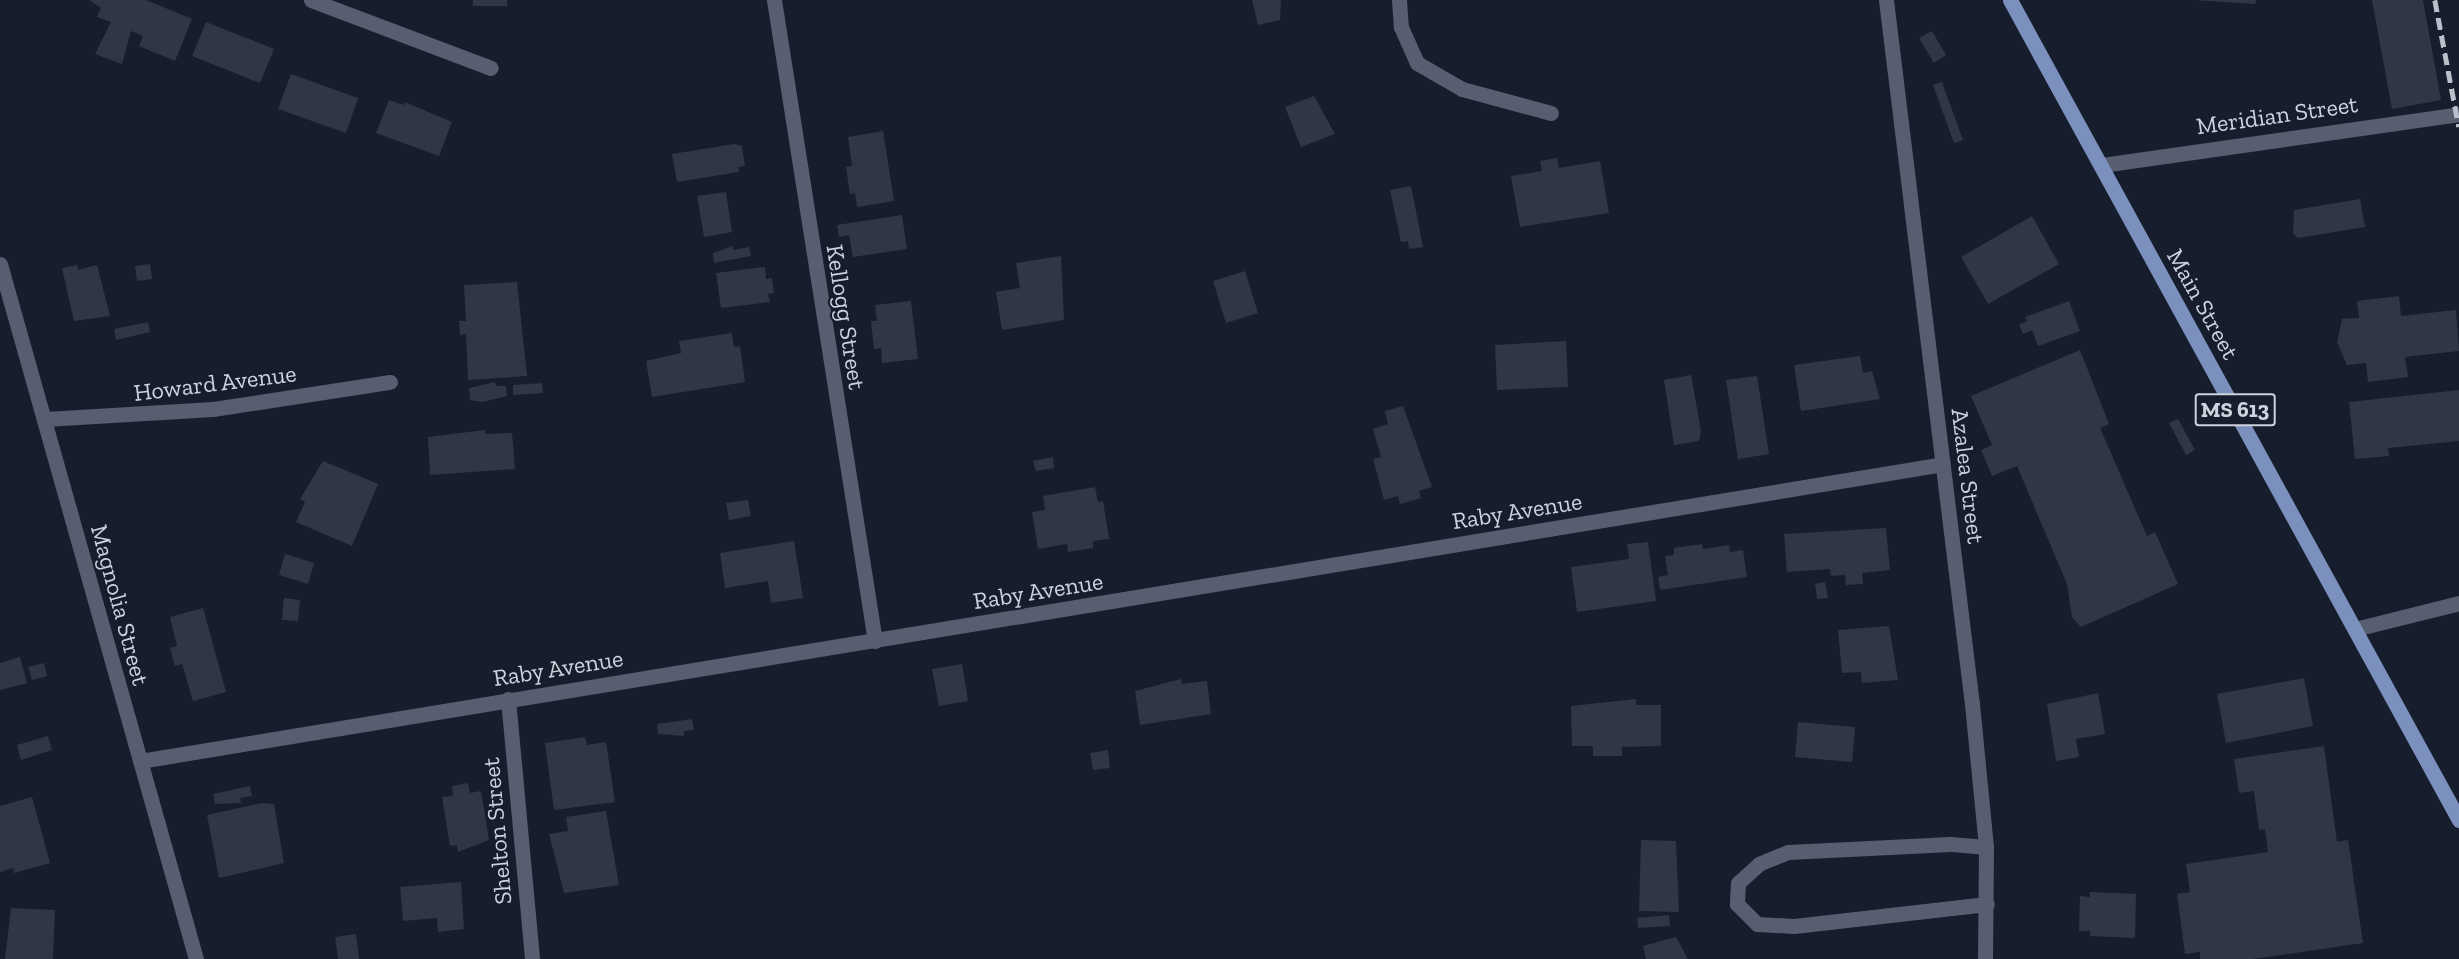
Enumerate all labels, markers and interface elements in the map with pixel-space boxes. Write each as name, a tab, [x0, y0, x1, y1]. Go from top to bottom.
street label: Meridian Street	[2194, 89, 2360, 141]
street label: Kellogg Street	[820, 243, 872, 391]
street label: Main Street	[2161, 244, 2245, 364]
street label: Howard Avenue	[132, 359, 298, 407]
road number: MS 613	[2194, 391, 2276, 429]
street label: Azalea Street	[1945, 407, 1991, 545]
street label: Raby Avenue	[1449, 486, 1585, 536]
street label: Magnolia Street	[85, 522, 155, 688]
street label: Raby Avenue	[970, 566, 1106, 616]
street label: Raby Avenue	[490, 643, 626, 693]
street label: Shelton Street	[476, 756, 518, 906]

